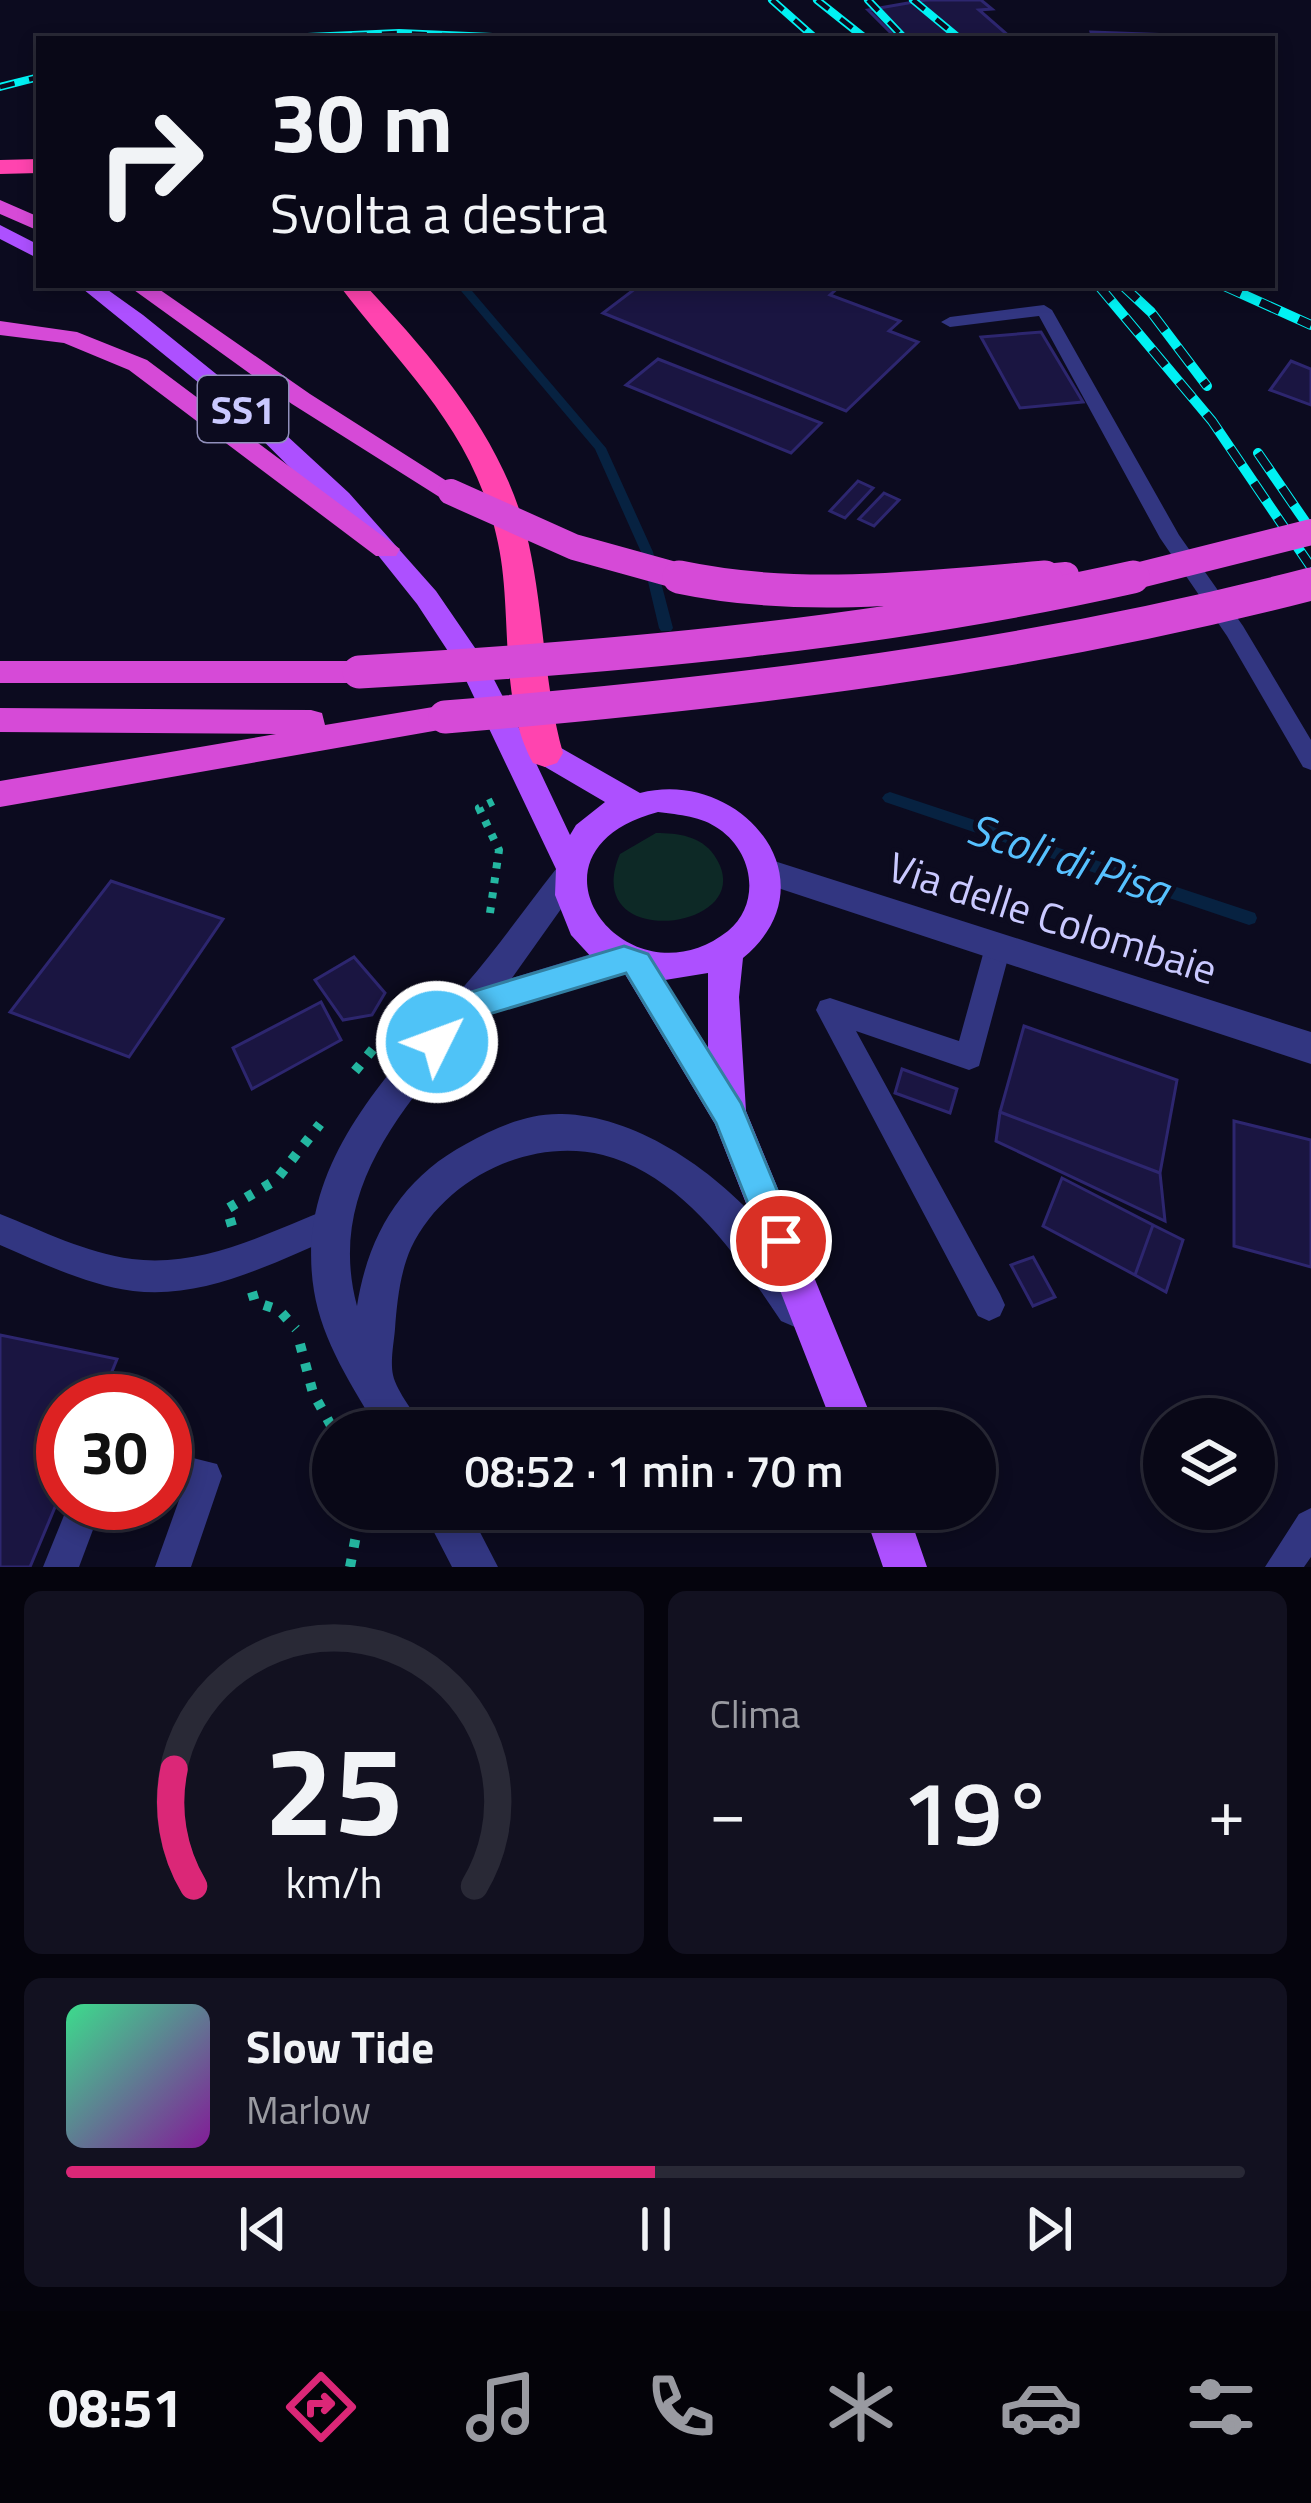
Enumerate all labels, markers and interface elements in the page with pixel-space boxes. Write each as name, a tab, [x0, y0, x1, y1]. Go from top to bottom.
text: 30 m	[270, 57, 453, 185]
icon: right	[72, 84, 228, 240]
text: Svolta a destra	[270, 172, 608, 254]
road number: SS1	[198, 376, 288, 442]
water label: Scoli di Pisa	[959, 793, 1181, 923]
street label: Via delle Colombaie	[880, 834, 1226, 1000]
position arrow	[374, 979, 500, 1105]
pin	[730, 1190, 832, 1292]
icon: arrive	[748, 1208, 814, 1274]
speed limit sign: 30	[36, 1374, 192, 1530]
map controls	[1143, 1398, 1275, 1530]
button: layers	[1143, 1398, 1275, 1530]
text: 08:52 · 1 min · 70 m	[465, 1436, 843, 1504]
text: Clima	[710, 1684, 800, 1743]
text: 25	[264, 1694, 404, 1883]
text: 19°	[902, 1743, 1053, 1880]
text: −	[710, 1761, 746, 1862]
text: +	[1208, 1761, 1245, 1862]
text: km/h	[285, 1848, 382, 1914]
text: Slow Tide	[246, 2012, 434, 2080]
text: Marlow	[246, 2080, 371, 2139]
icon: previous	[230, 2196, 296, 2262]
icon: pause	[623, 2196, 689, 2262]
icon: next	[1016, 2196, 1082, 2262]
icon: directions	[279, 2365, 363, 2449]
icon: music	[459, 2365, 543, 2449]
icon: phone	[639, 2365, 723, 2449]
icon: climate	[819, 2365, 903, 2449]
icon: car	[999, 2365, 1083, 2449]
icon: filters	[1179, 2365, 1263, 2449]
text: 08:51	[48, 2366, 183, 2448]

